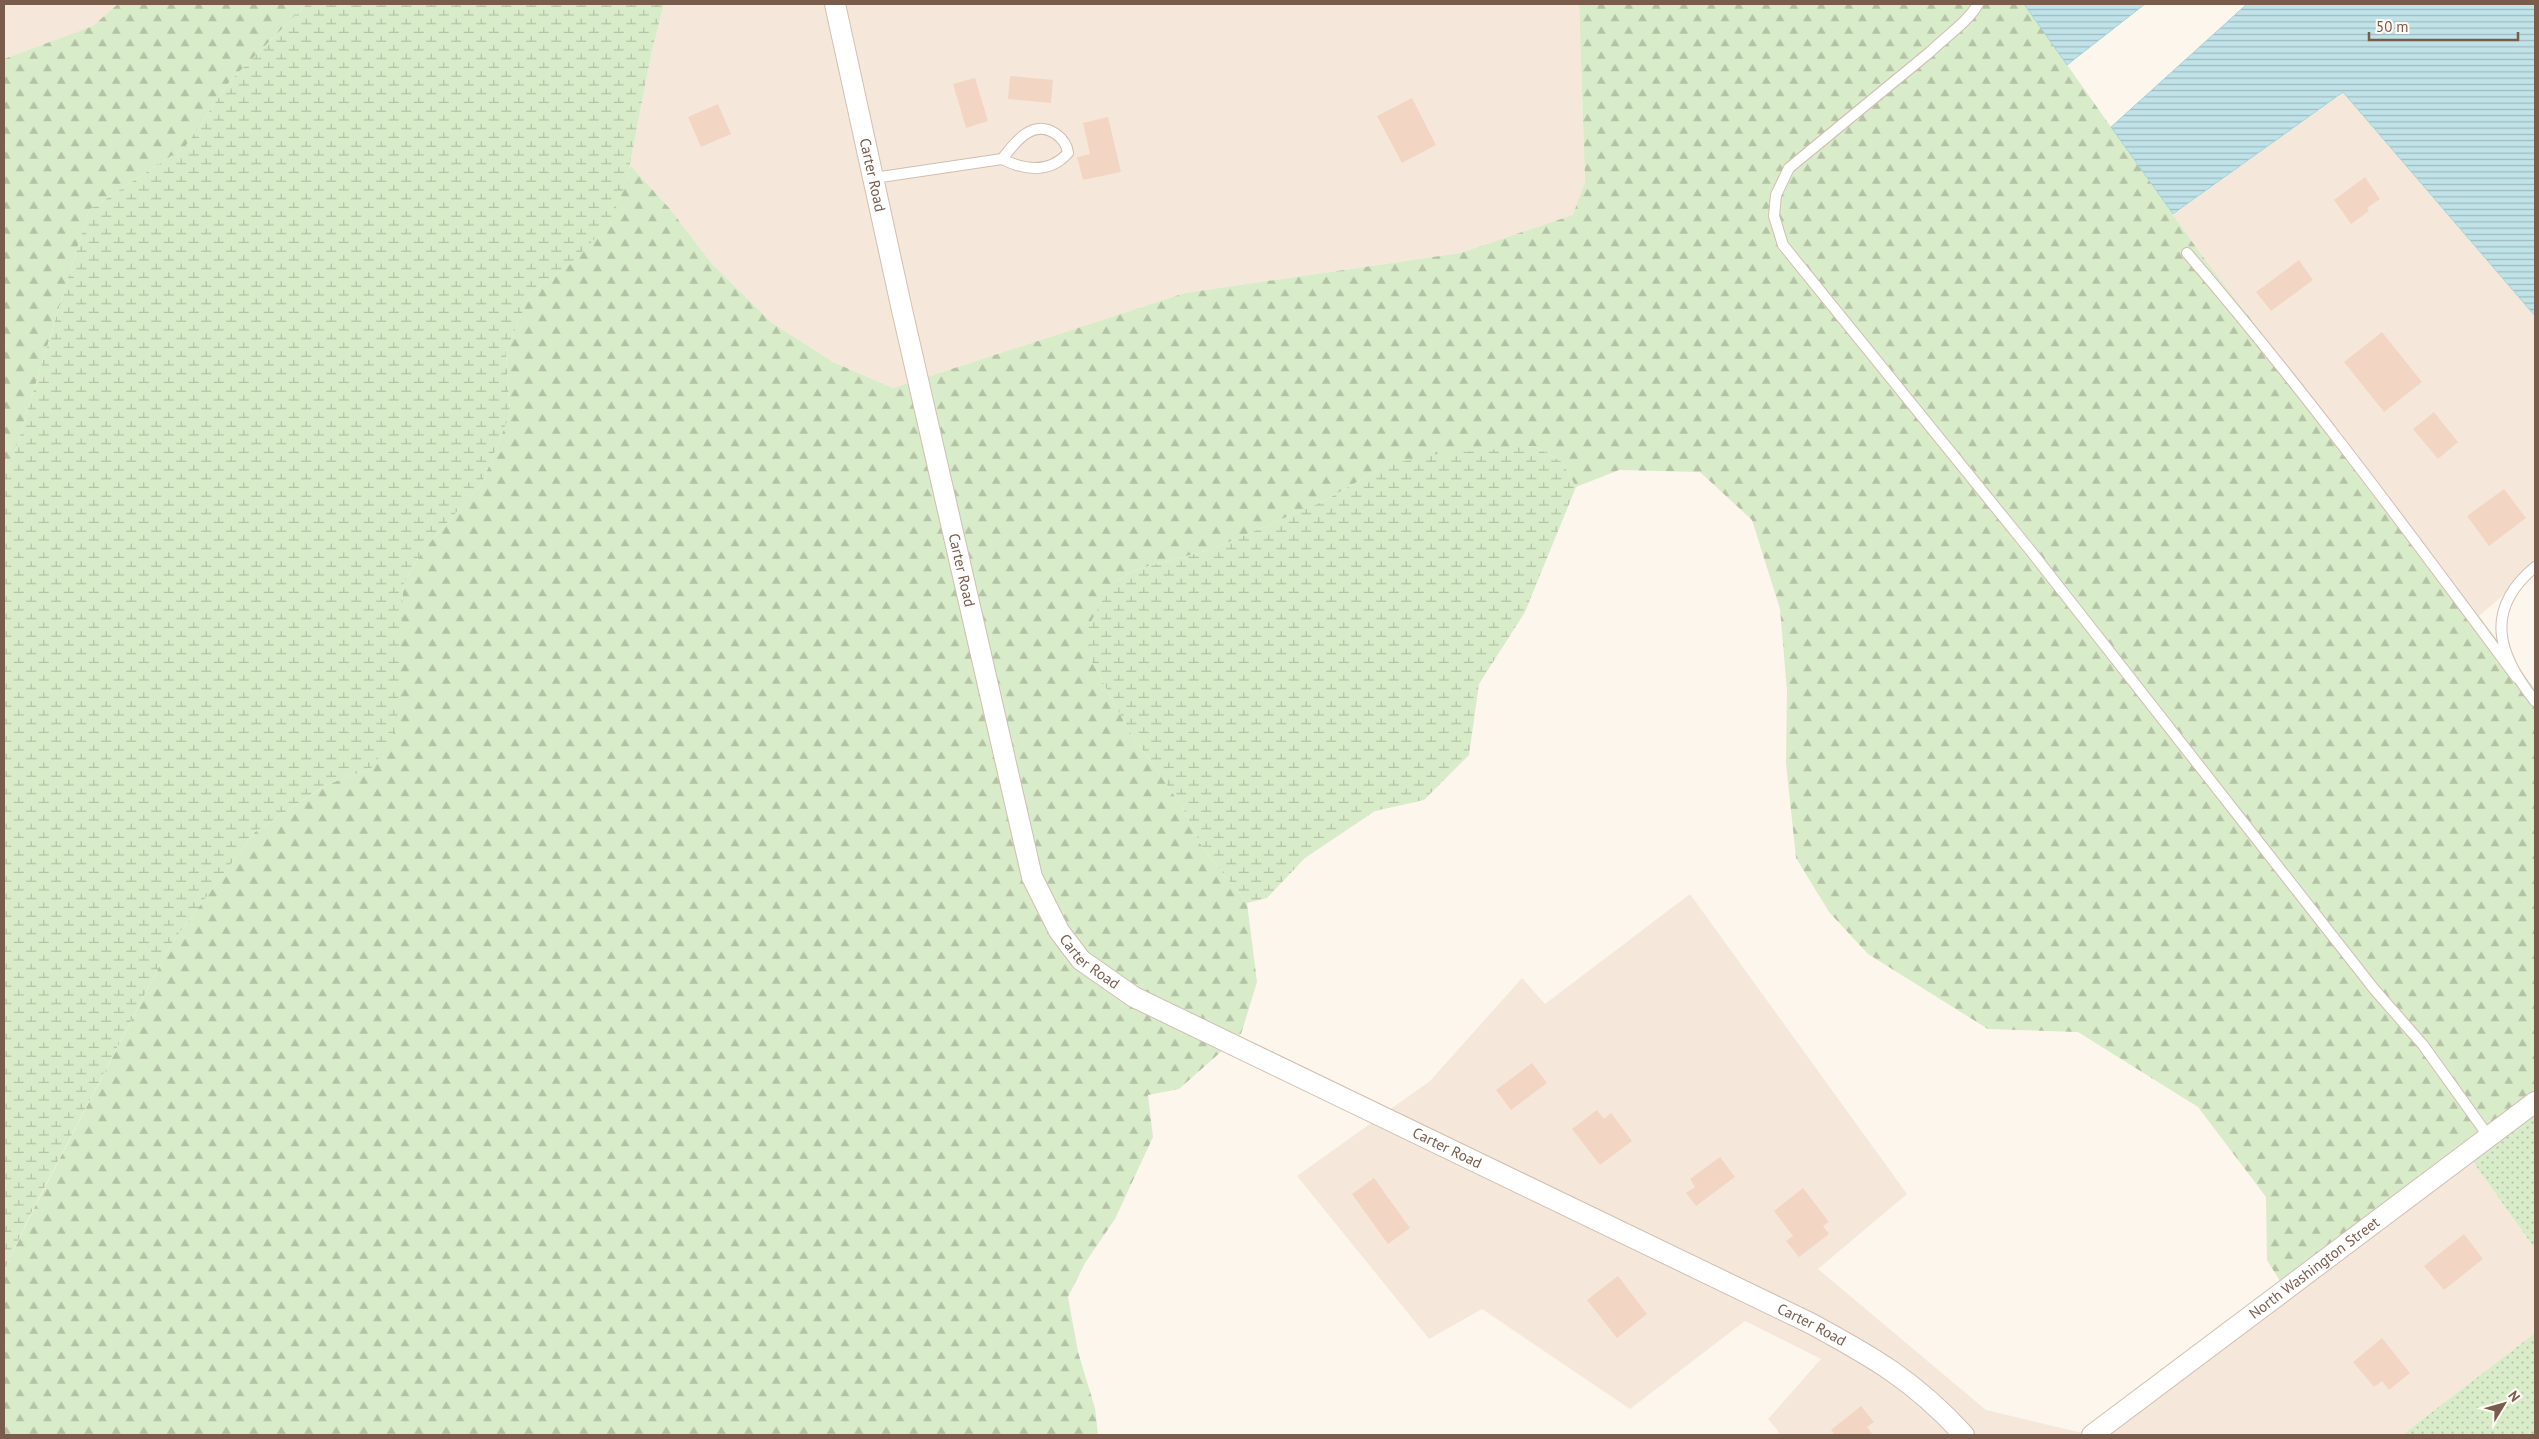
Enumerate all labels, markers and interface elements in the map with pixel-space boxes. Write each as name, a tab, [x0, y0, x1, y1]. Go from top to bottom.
scale bar	[2369, 10, 2518, 42]
text: 50 m	[2376, 17, 2409, 36]
street label: Carter Road	[856, 136, 890, 213]
street label: Carter Road	[944, 531, 980, 608]
street label: Carter Road	[1056, 930, 1123, 993]
street label: Carter Road	[1410, 1123, 1485, 1172]
street label: North Washington Street	[2245, 1212, 2383, 1323]
street label: Carter Road	[1774, 1299, 1850, 1350]
north arrow	[2479, 1379, 2529, 1429]
text: N	[2504, 1387, 2524, 1405]

